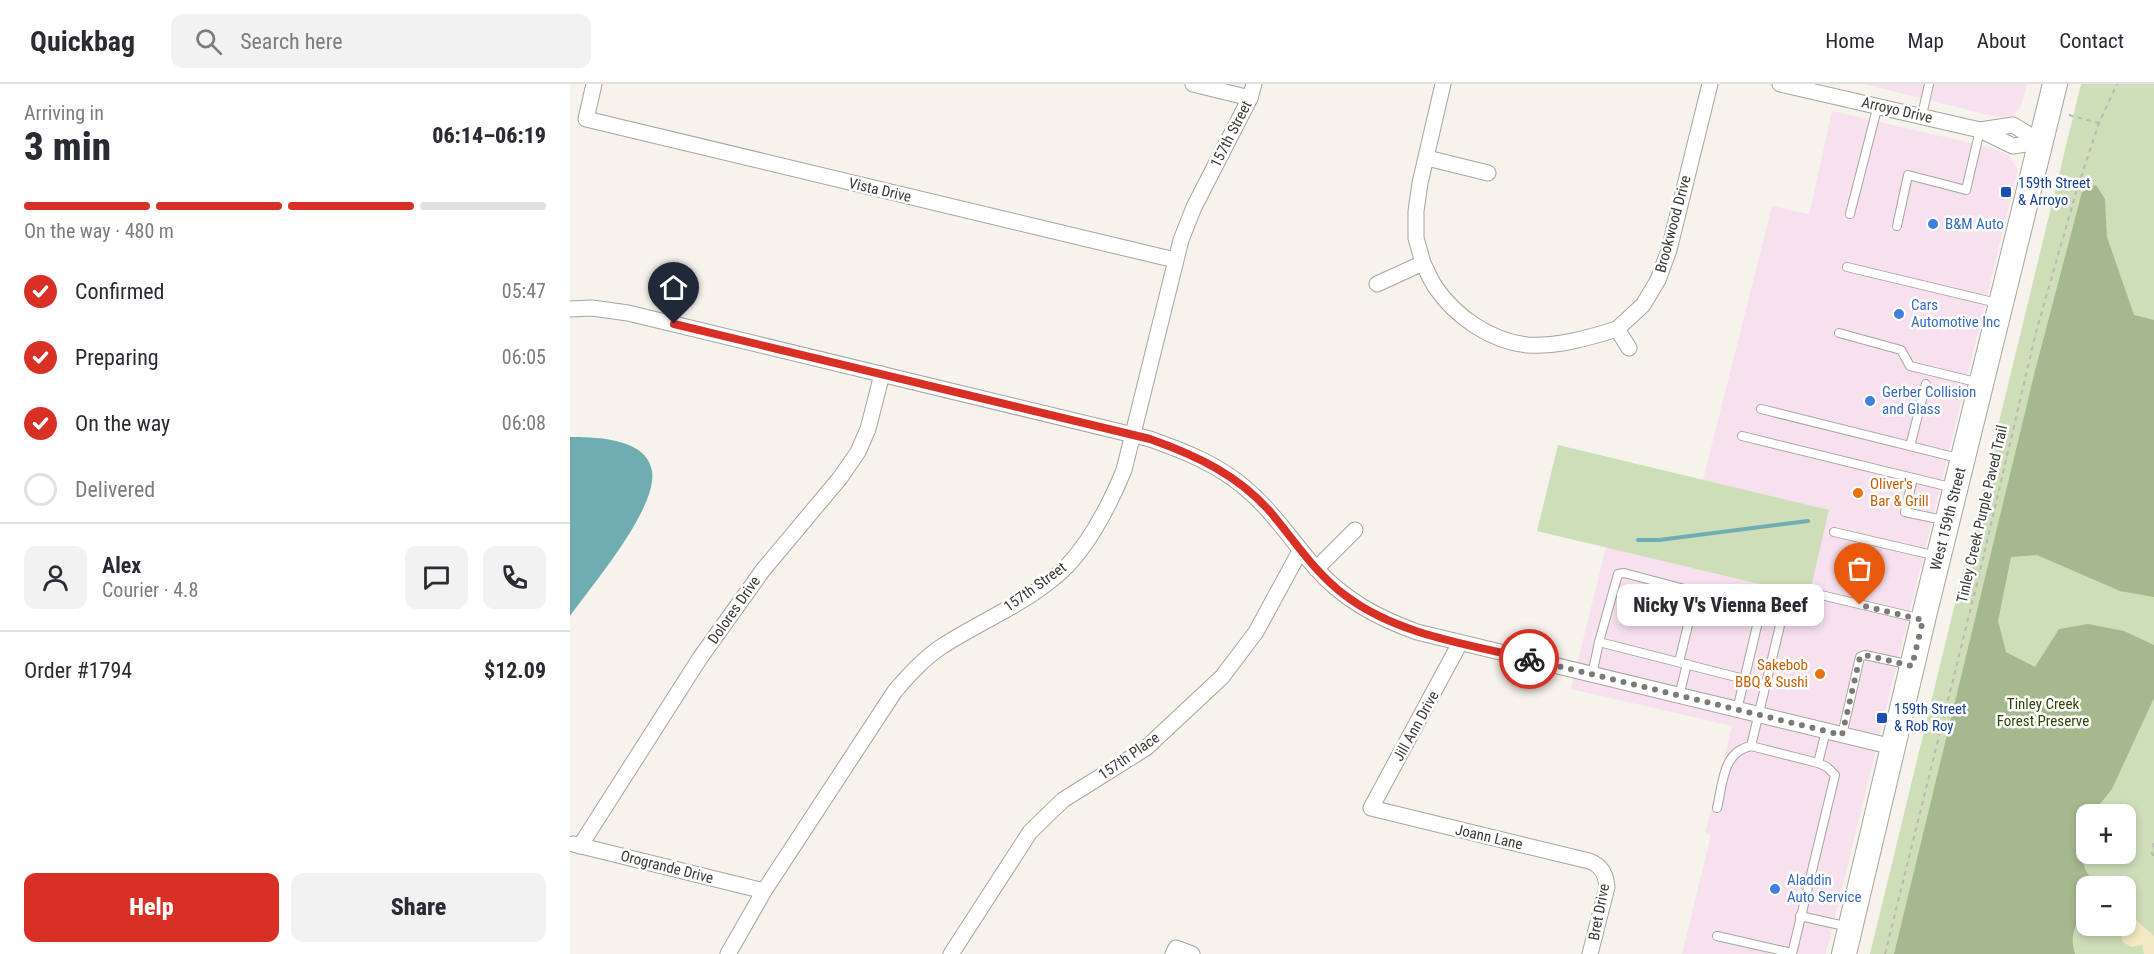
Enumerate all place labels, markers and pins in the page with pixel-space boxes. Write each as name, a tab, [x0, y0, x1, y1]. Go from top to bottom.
place label: 159th Street & Arroyo	[2018, 174, 2091, 209]
marker: 159th Street & Arroyo	[1999, 185, 2013, 199]
place label: B&M Auto	[1945, 215, 2004, 233]
marker: B&M Auto	[1926, 217, 1940, 231]
pin	[648, 262, 699, 324]
place label: Cars Automotive Inc	[1911, 296, 2000, 331]
marker: Cars Automotive Inc	[1892, 307, 1906, 321]
place label: Gerber Collision and Glass	[1882, 383, 1976, 418]
marker: Gerber Collision and Glass	[1863, 394, 1877, 408]
place label: Oliver's Bar & Grill	[1870, 475, 1929, 510]
marker: Oliver's Bar & Grill	[1851, 486, 1865, 500]
pin	[1834, 543, 1885, 605]
callout: Nicky V's Vienna Beef	[1617, 584, 1824, 626]
place label: Sakebob BBQ & Sushi	[1735, 656, 1808, 691]
marker: Sakebob BBQ & Sushi	[1813, 667, 1827, 681]
place label: 159th Street & Rob Roy	[1894, 700, 1967, 735]
marker: 159th Street & Rob Roy	[1875, 711, 1889, 725]
place label: Aladdin Auto Service	[1787, 871, 1861, 906]
marker: Aladdin Auto Service	[1768, 882, 1782, 896]

